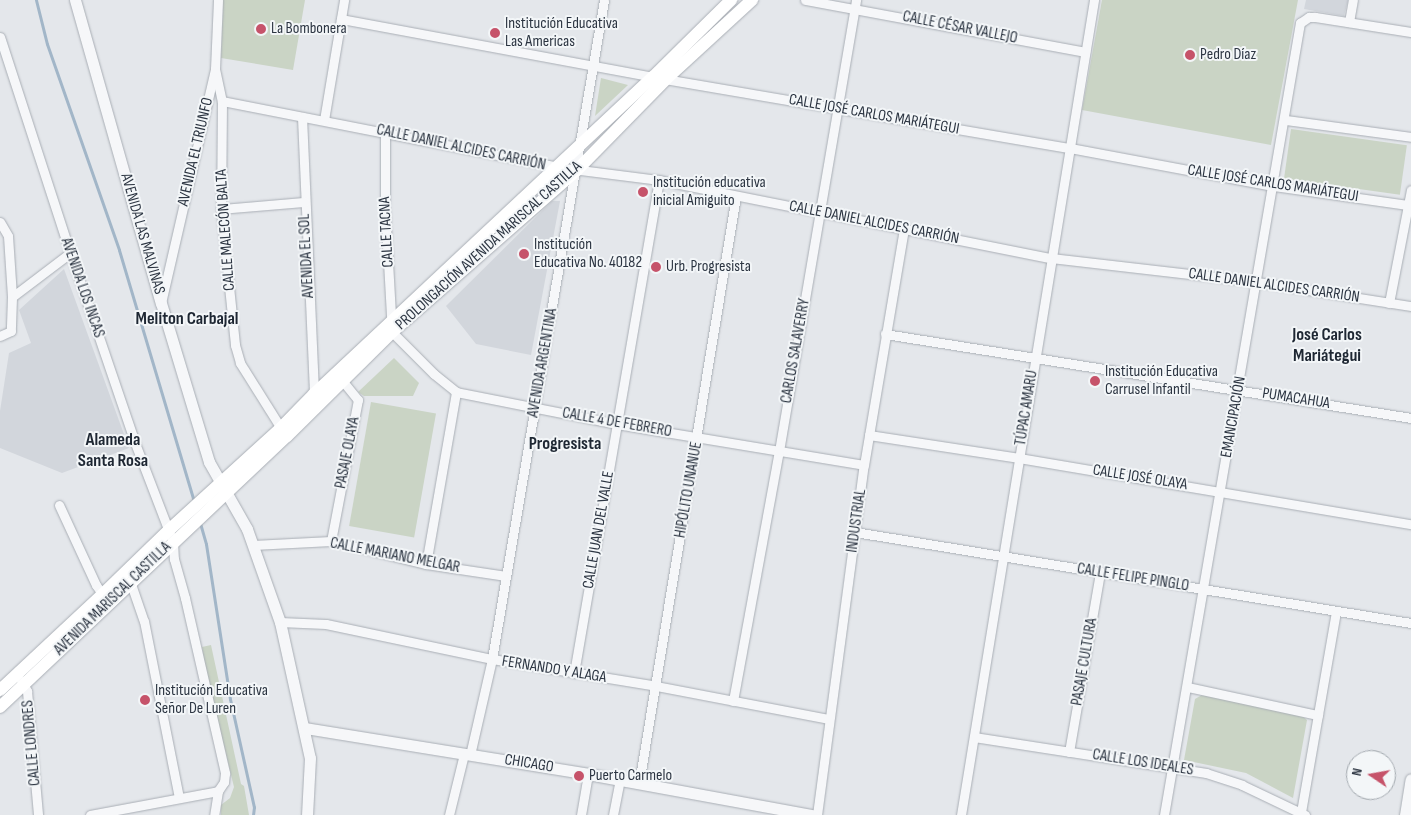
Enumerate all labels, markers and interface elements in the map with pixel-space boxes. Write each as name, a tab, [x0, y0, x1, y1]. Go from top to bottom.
street label: CALLE CÉSAR VALLEJO	[901, 7, 1019, 49]
place label: Institución Educativa Las Americas	[505, 14, 618, 52]
place label: La Bombonera	[271, 19, 347, 39]
marker: La Bombonera	[255, 23, 267, 35]
marker: Institución Educativa Las Americas	[489, 27, 501, 39]
place label: Pedro Díaz	[1200, 45, 1256, 65]
marker: Pedro Díaz	[1184, 49, 1196, 61]
street label: CALLE JOSÉ CARLOS MARIÁTEGUI	[787, 91, 961, 139]
street label: AVENIDA EL TRIUNFO	[174, 96, 218, 208]
street label: CALLE DANIEL ALCIDES CARRIÓN	[375, 121, 547, 175]
street label: PROLONGACIÓN AVENIDA MARISCAL CASTILLA	[392, 157, 586, 335]
street label: CALLE JOSÉ CARLOS MARIÁTEGUI	[1186, 161, 1360, 207]
street label: CALLE MALECÓN BALTA	[212, 168, 240, 292]
street label: AVENIDA LAS MALVINAS	[116, 171, 168, 297]
place label: Institución educativa inicial Amiguito	[653, 173, 766, 211]
marker: Institución educativa inicial Amiguito	[637, 186, 649, 198]
street label: CALLE TACNA	[376, 196, 398, 268]
street label: CALLE DANIEL ALCIDES CARRIÓN	[787, 197, 961, 249]
street label: AVENIDA EL SOL	[295, 213, 319, 299]
place label: Institución Educativa No. 40182	[534, 235, 642, 273]
street label: AVENIDA LOS INCAS	[56, 236, 108, 340]
marker: Institución Educativa No. 40182	[518, 248, 530, 260]
place label: Urb. Progresista	[666, 257, 751, 277]
marker: Urb. Progresista	[650, 261, 662, 273]
street label: CALLE DANIEL ALCIDES CARRIÓN	[1187, 264, 1361, 308]
street label: CARLOS SALAVERRY	[777, 297, 815, 405]
street label: AVENIDA ARGENTINA	[524, 307, 562, 419]
district label: Meliton Carbajal	[136, 308, 238, 330]
district label: José Carlos Mariátegui	[1292, 325, 1362, 368]
place label: Institución Educativa Carrusel Infantil	[1105, 362, 1218, 400]
street label: TÚPAC AMARU	[1012, 369, 1042, 447]
marker: Institución Educativa Carrusel Infantil	[1089, 375, 1101, 387]
street label: EMANCIPACIÓN	[1217, 375, 1251, 459]
street label: PUMACAHUA	[1261, 384, 1331, 414]
street label: CALLE 4 DE FEBRERO	[561, 404, 673, 442]
street label: PASAJE OLAYA	[332, 416, 364, 490]
district label: Alameda Santa Rosa	[78, 430, 148, 472]
district label: Progresista	[529, 433, 601, 455]
street label: HIPÓLITO UNANUE	[671, 440, 707, 540]
street label: CALLE JOSÉ OLAYA	[1091, 461, 1189, 495]
street label: CALLE JUAN DEL VALLE	[579, 470, 619, 590]
street label: INDUSTRIAL	[843, 488, 871, 554]
street label: CALLE MARIANO MELGAR	[328, 534, 462, 578]
street label: AVENIDA MARISCAL CASTILLA	[50, 538, 176, 660]
street label: CALLE FELIPE PINGLO	[1076, 560, 1190, 596]
street label: PASAJE CULTURA	[1068, 617, 1102, 707]
street label: FERNANDO Y ALAGA	[500, 652, 608, 688]
place label: Institución Educativa Señor De Luren	[155, 681, 268, 719]
marker: Institución Educativa Señor De Luren	[139, 694, 151, 706]
street label: CALLE LONDRES	[19, 699, 45, 787]
street label: CALLE LOS IDEALES	[1091, 746, 1195, 780]
north arrow	[1346, 750, 1396, 800]
street label: CHICAGO	[503, 751, 555, 777]
place label: Puerto Carmelo	[589, 766, 672, 786]
text: N	[1348, 767, 1366, 777]
marker: Puerto Carmelo	[573, 770, 585, 782]

